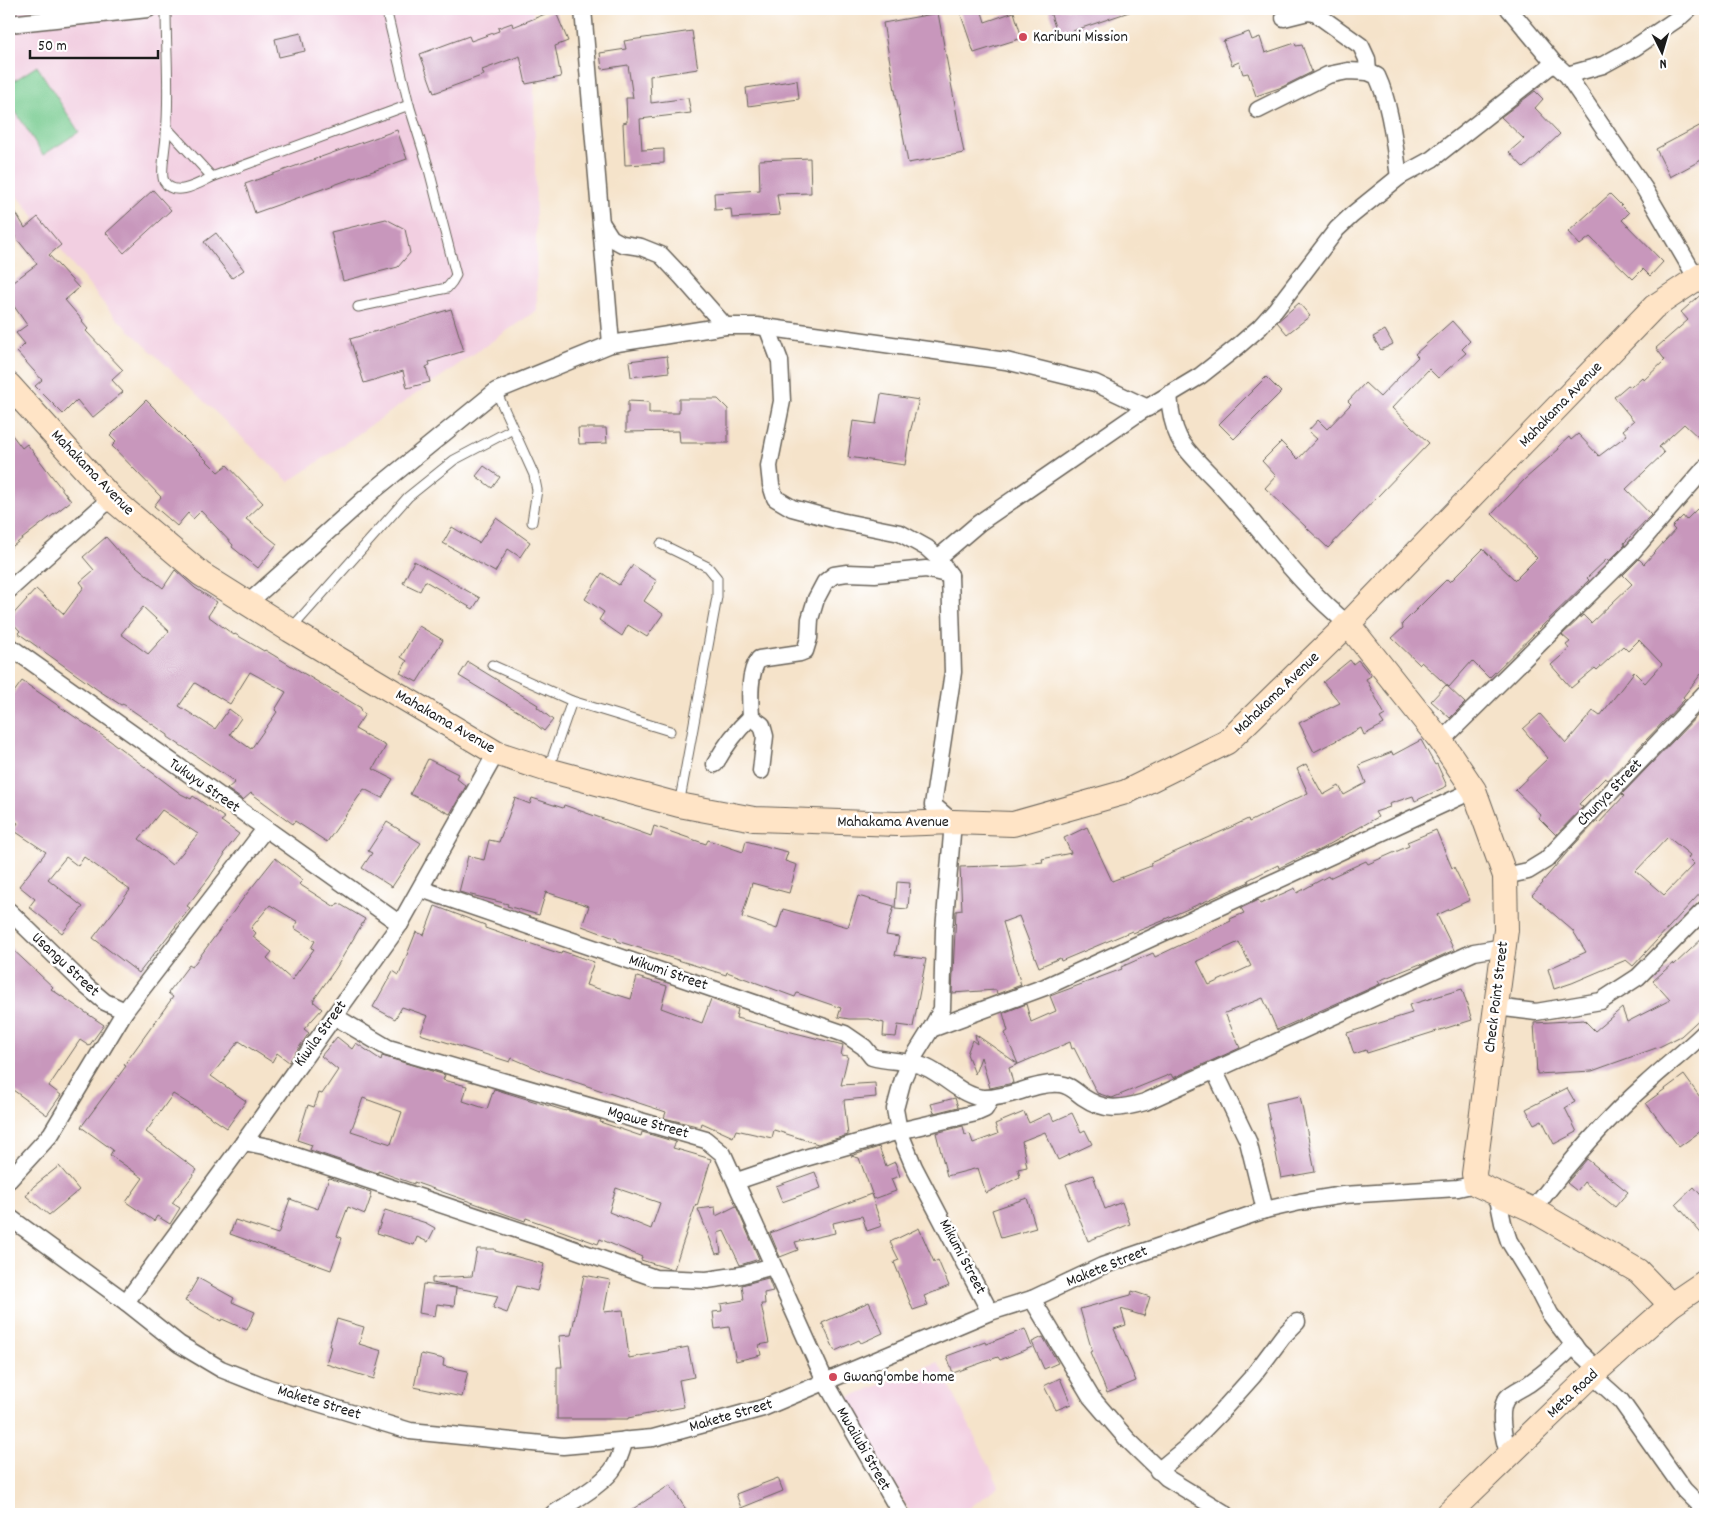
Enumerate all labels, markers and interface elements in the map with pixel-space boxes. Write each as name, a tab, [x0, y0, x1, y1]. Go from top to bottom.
place label: Karibuni Mission	[1033, 26, 1128, 49]
scale bar	[30, 28, 158, 60]
north arrow	[1636, 28, 1686, 78]
marker: Karibuni Mission	[1017, 31, 1029, 43]
text: 50 m	[38, 36, 67, 58]
text: N	[1659, 53, 1667, 73]
street label: Mahakama Avenue	[1514, 357, 1608, 453]
street label: Mahakama Avenue	[45, 425, 139, 521]
street label: Mahakama Avenue	[1229, 647, 1325, 741]
street label: Mahakama Avenue	[391, 684, 499, 760]
street label: Tukuyu Street	[164, 753, 245, 819]
street label: Chunya Street	[1572, 754, 1648, 832]
street label: Mahakama Avenue	[837, 811, 949, 834]
street label: Usangu Street	[26, 927, 104, 1003]
street label: Check Point Street	[1479, 940, 1515, 1054]
street label: Mikumi Street	[625, 949, 711, 997]
street label: Kiwila Street	[289, 996, 353, 1072]
street label: Mgawe Street	[605, 1100, 692, 1146]
street label: Mikumi Street	[933, 1215, 991, 1299]
street label: Makete Street	[1063, 1240, 1151, 1294]
street label: Meta Road	[1542, 1364, 1604, 1424]
place label: Gwang'ombe home	[843, 1366, 955, 1389]
marker: Gwang'ombe home	[827, 1371, 839, 1383]
street label: Makete Street	[275, 1379, 364, 1427]
street label: Makete Street	[687, 1393, 776, 1439]
street label: Mwailubi Street	[830, 1403, 896, 1495]

